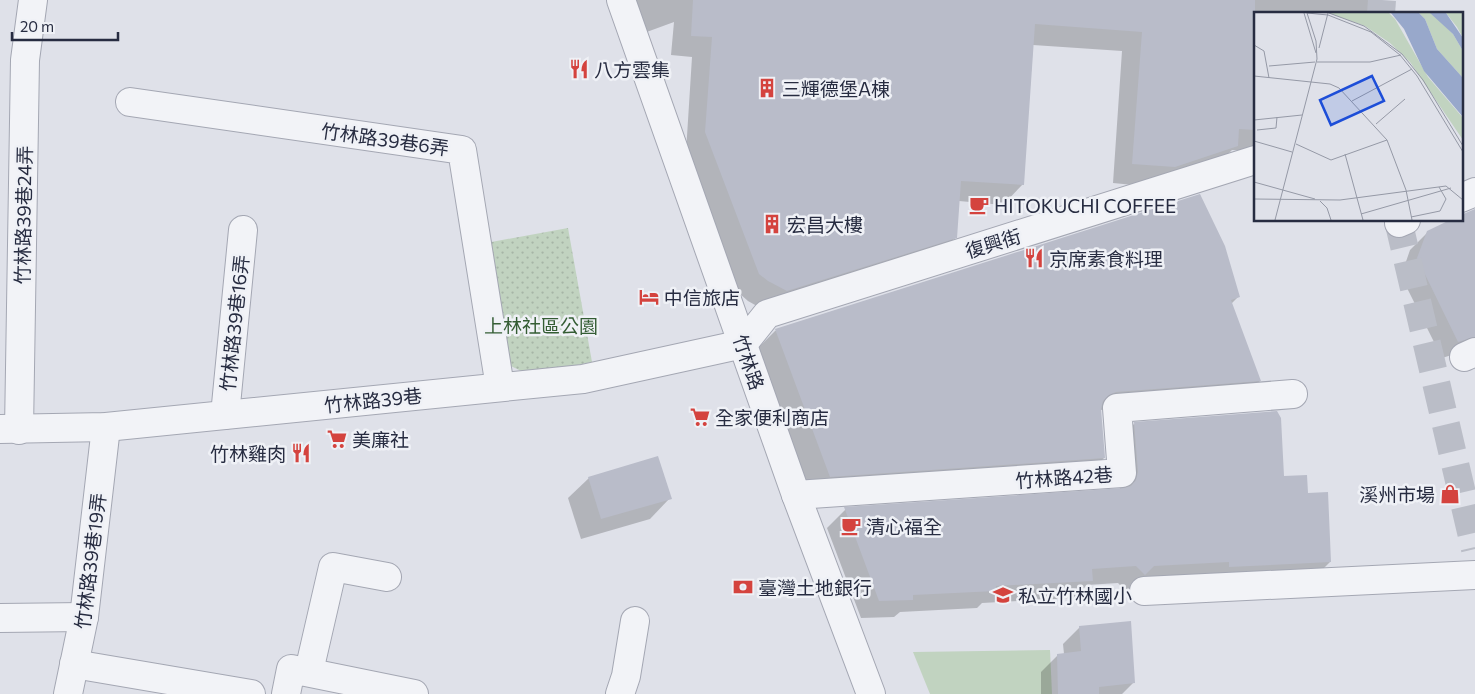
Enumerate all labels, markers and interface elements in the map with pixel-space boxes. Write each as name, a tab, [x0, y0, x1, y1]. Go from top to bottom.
scale bar	[12, 10, 119, 42]
inset map	[1254, 12, 1462, 221]
text: 20 m	[20, 17, 54, 35]
restaurant icon: 八方雲集	[568, 58, 590, 80]
place label: 八方雲集	[594, 58, 670, 81]
building icon: 三輝德堡A棟	[756, 77, 778, 99]
place label: 三輝德堡A棟	[782, 77, 890, 100]
street label: 竹林路39巷6弄	[320, 119, 450, 159]
street label: 竹林路39巷24弄	[10, 145, 36, 285]
cafe icon: HITOKUCHI COFFEE	[968, 194, 990, 216]
place label: HITOKUCHI COFFEE	[994, 194, 1176, 217]
building icon: 宏昌大樓	[761, 213, 783, 235]
place label: 宏昌大樓	[787, 213, 863, 236]
street label: 復興街	[962, 224, 1024, 262]
restaurant icon: 京席素食料理	[1023, 247, 1045, 269]
place label: 京席素食料理	[1049, 247, 1163, 270]
street label: 竹林路39巷16弄	[215, 254, 253, 392]
hotel icon: 中信旅店	[638, 286, 660, 308]
place label: 中信旅店	[664, 286, 740, 309]
park label: 上林社區公園	[484, 314, 598, 337]
street label: 竹林路	[729, 331, 769, 393]
street label: 竹林路39巷	[323, 383, 423, 417]
supermarket icon: 全家便利商店	[689, 406, 711, 428]
place label: 全家便利商店	[715, 406, 829, 429]
supermarket icon: 美廉社	[326, 428, 348, 450]
place label: 美廉社	[352, 428, 409, 451]
place label: 竹林雞肉	[210, 442, 286, 465]
restaurant icon: 竹林雞肉	[290, 442, 312, 464]
street label: 竹林路42巷	[1014, 462, 1114, 492]
place label: 溪州市場	[1359, 483, 1435, 506]
shop icon: 溪州市場	[1439, 483, 1461, 505]
street label: 竹林路39巷19弄	[70, 492, 110, 630]
cafe icon: 清心福全	[840, 515, 862, 537]
place label: 清心福全	[866, 515, 942, 538]
bank icon: 臺灣土地銀行	[732, 576, 754, 598]
place label: 臺灣土地銀行	[758, 576, 872, 599]
school or university icon: 私立竹林國小	[992, 584, 1014, 606]
place label: 私立竹林國小	[1018, 584, 1132, 607]

